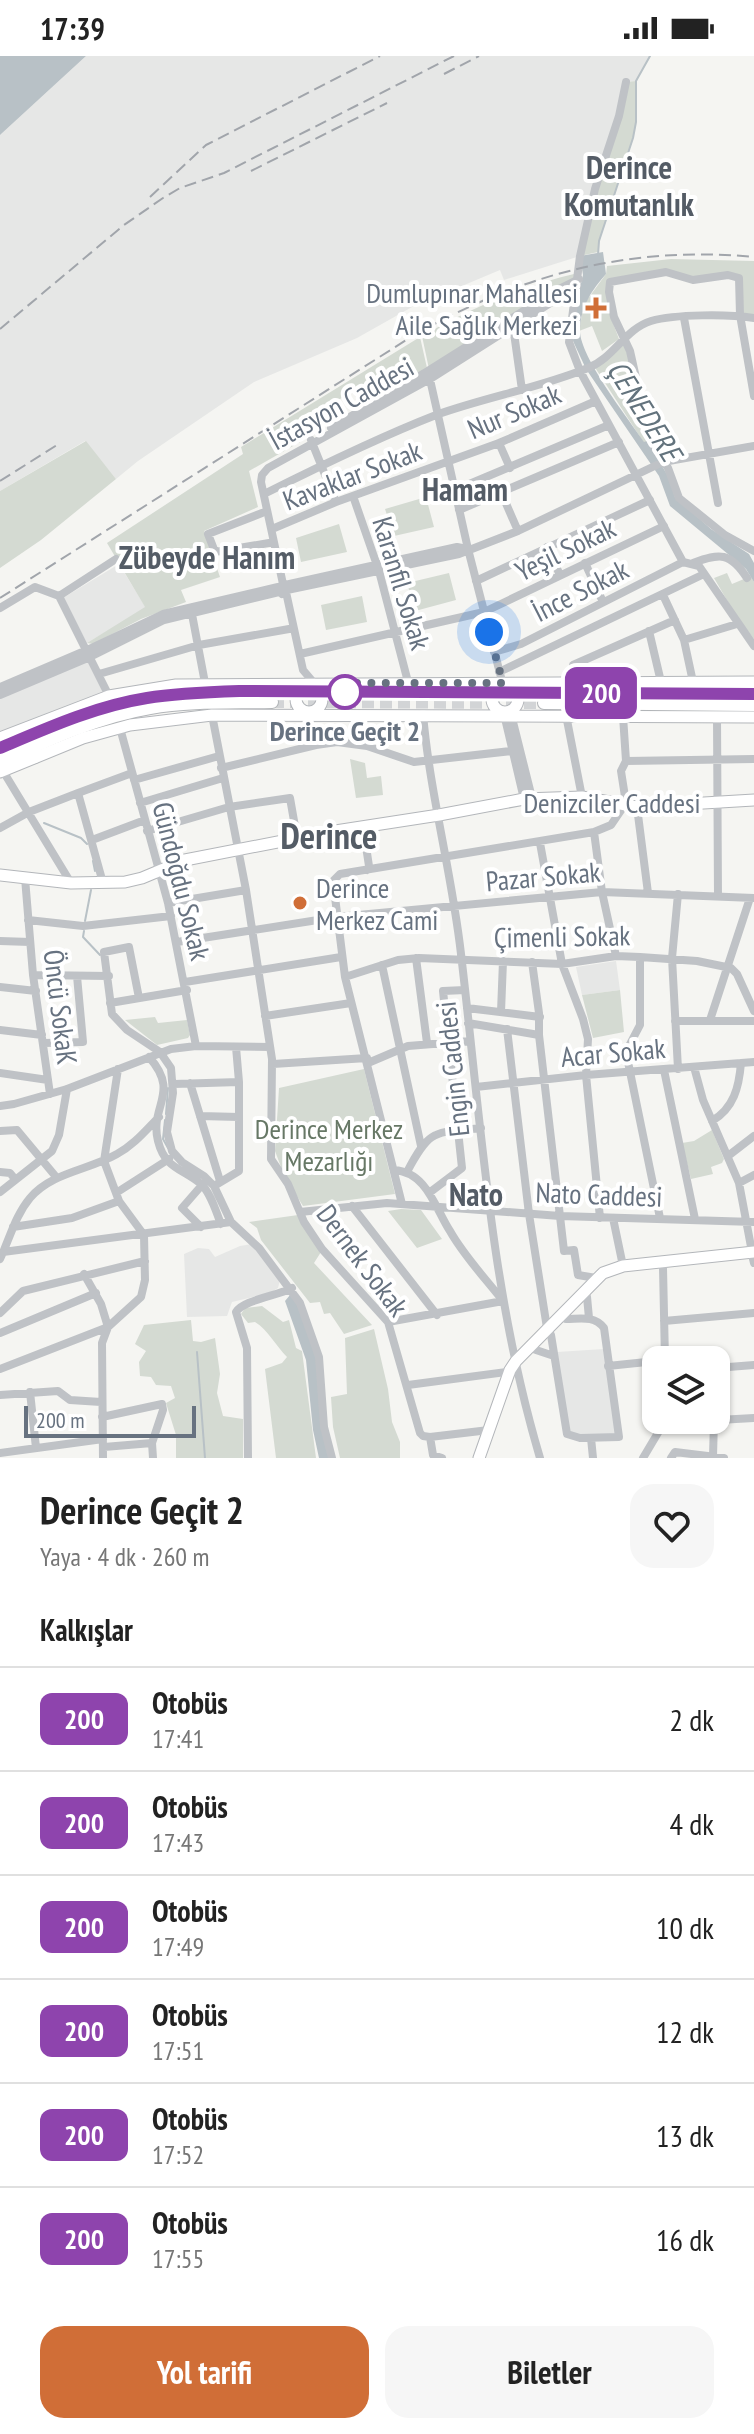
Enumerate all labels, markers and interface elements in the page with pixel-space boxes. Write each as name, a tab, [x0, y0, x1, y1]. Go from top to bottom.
text: 17:39	[40, 9, 105, 48]
district label: Derince Komutanlık	[564, 146, 695, 225]
place label: Dumlupınar Mahallesi Aile Sağlık Merkezi	[366, 274, 578, 343]
marker: Dumlupınar Mahallesi Aile Sağlık Merkezi	[585, 297, 607, 319]
street label: İstasyon Caddesi	[262, 348, 420, 458]
water label: ÇENEDERE	[599, 352, 693, 471]
street label: Nur Sokak	[462, 375, 566, 447]
street label: Kavaklar Sokak	[277, 432, 427, 518]
district label: Hamam	[422, 468, 508, 510]
street label: Yeşil Sokak	[509, 509, 621, 589]
street label: Karanfil Sokak	[364, 512, 440, 654]
district label: Zübeyde Hanım	[119, 536, 295, 578]
street label: İnce Sokak	[526, 550, 634, 630]
your location	[469, 612, 509, 652]
line badge: 200	[555, 667, 647, 719]
text: 200	[581, 674, 621, 711]
marker: Derince Geçit 2	[328, 675, 362, 709]
place label: Derince Geçit 2	[270, 712, 420, 749]
street label: Denizciler Caddesi	[523, 784, 701, 821]
street label: Gündoğdu Sokak	[144, 798, 220, 964]
district label: Derince	[280, 812, 378, 859]
street label: Pazar Sokak	[484, 853, 602, 899]
place label: Derince Merkez Cami	[316, 869, 438, 938]
marker: Derince Merkez Cami	[291, 894, 309, 912]
street label: Çimenli Sokak	[493, 916, 631, 956]
street label: Öncü SokaK	[36, 947, 86, 1067]
street label: Engin Caddesi	[427, 1000, 477, 1138]
street label: Acar Sokak	[559, 1029, 667, 1075]
park label: Derince Merkez Mezarlığı	[255, 1110, 403, 1179]
district label: Nato	[449, 1173, 503, 1215]
street label: Nato Caddesi	[535, 1173, 663, 1215]
street label: Dernek Sokak	[309, 1197, 417, 1324]
map controls	[642, 1346, 730, 1434]
button: layers	[642, 1346, 730, 1434]
scale bar	[24, 1402, 196, 1438]
text: 200 m	[36, 1406, 85, 1434]
button: heart	[630, 1484, 714, 1568]
text: Derince Geçit 2	[40, 1485, 244, 1534]
text: Yaya · 4 dk · 260 m	[40, 1540, 210, 1573]
text: Kalkışlar	[40, 1610, 133, 1649]
text: Otobüs	[152, 1683, 228, 1722]
text: 200	[64, 1700, 104, 1737]
text: 2 dk	[670, 1700, 714, 1739]
text: 17:41	[152, 1722, 204, 1755]
text: Otobüs	[152, 1787, 228, 1826]
text: 200	[64, 1804, 104, 1841]
text: 4 dk	[670, 1804, 714, 1843]
text: 17:43	[152, 1826, 204, 1859]
text: Otobüs	[152, 1891, 228, 1930]
text: 200	[64, 1908, 104, 1945]
text: 10 dk	[656, 1908, 714, 1947]
text: 17:49	[152, 1930, 204, 1963]
text: Otobüs	[152, 1995, 228, 2034]
text: 200	[64, 2012, 104, 2049]
text: 12 dk	[656, 2012, 714, 2051]
text: 17:51	[152, 2034, 204, 2067]
text: Otobüs	[152, 2099, 228, 2138]
text: 200	[64, 2116, 104, 2153]
text: 13 dk	[656, 2116, 714, 2155]
text: 17:52	[152, 2138, 204, 2171]
text: Otobüs	[152, 2203, 228, 2242]
text: 200	[64, 2220, 104, 2257]
text: 16 dk	[656, 2220, 714, 2259]
text: 17:55	[152, 2242, 204, 2275]
button: Yol tarifi	[40, 2326, 369, 2418]
button: Biletler	[385, 2326, 714, 2418]

